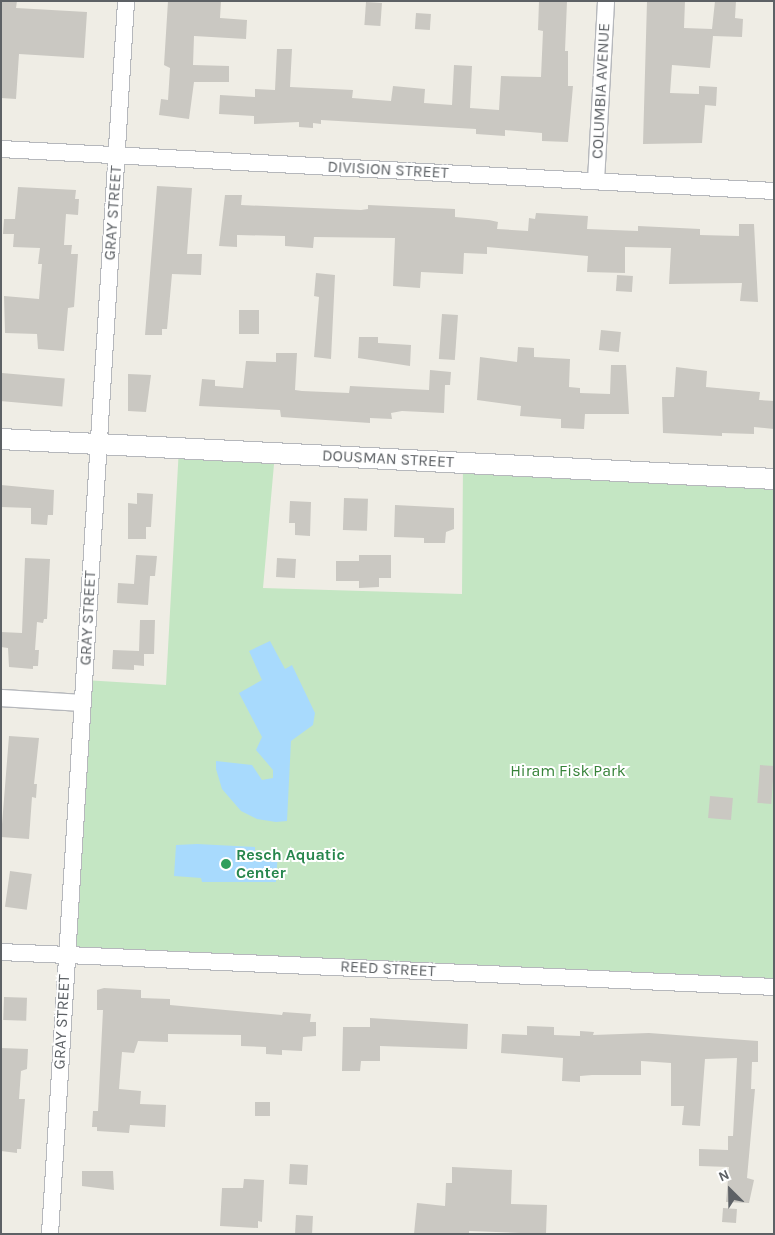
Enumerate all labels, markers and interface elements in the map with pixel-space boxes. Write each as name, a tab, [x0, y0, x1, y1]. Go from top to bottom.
street label: COLUMBIA AVENUE	[588, 23, 614, 159]
street label: DIVISION STREET	[327, 157, 449, 183]
street label: GRAY STREET	[100, 165, 126, 261]
street label: DOUSMAN STREET	[322, 446, 454, 472]
street label: GRAY STREET	[76, 570, 100, 666]
park label: Hiram Fisk Park	[510, 761, 626, 781]
place label: Resch Aquatic Center	[236, 845, 345, 883]
marker: Resch Aquatic Center	[220, 858, 232, 870]
street label: REED STREET	[340, 957, 436, 981]
street label: GRAY STREET	[50, 974, 74, 1070]
north arrow	[705, 1165, 755, 1215]
text: N	[716, 1166, 732, 1186]

